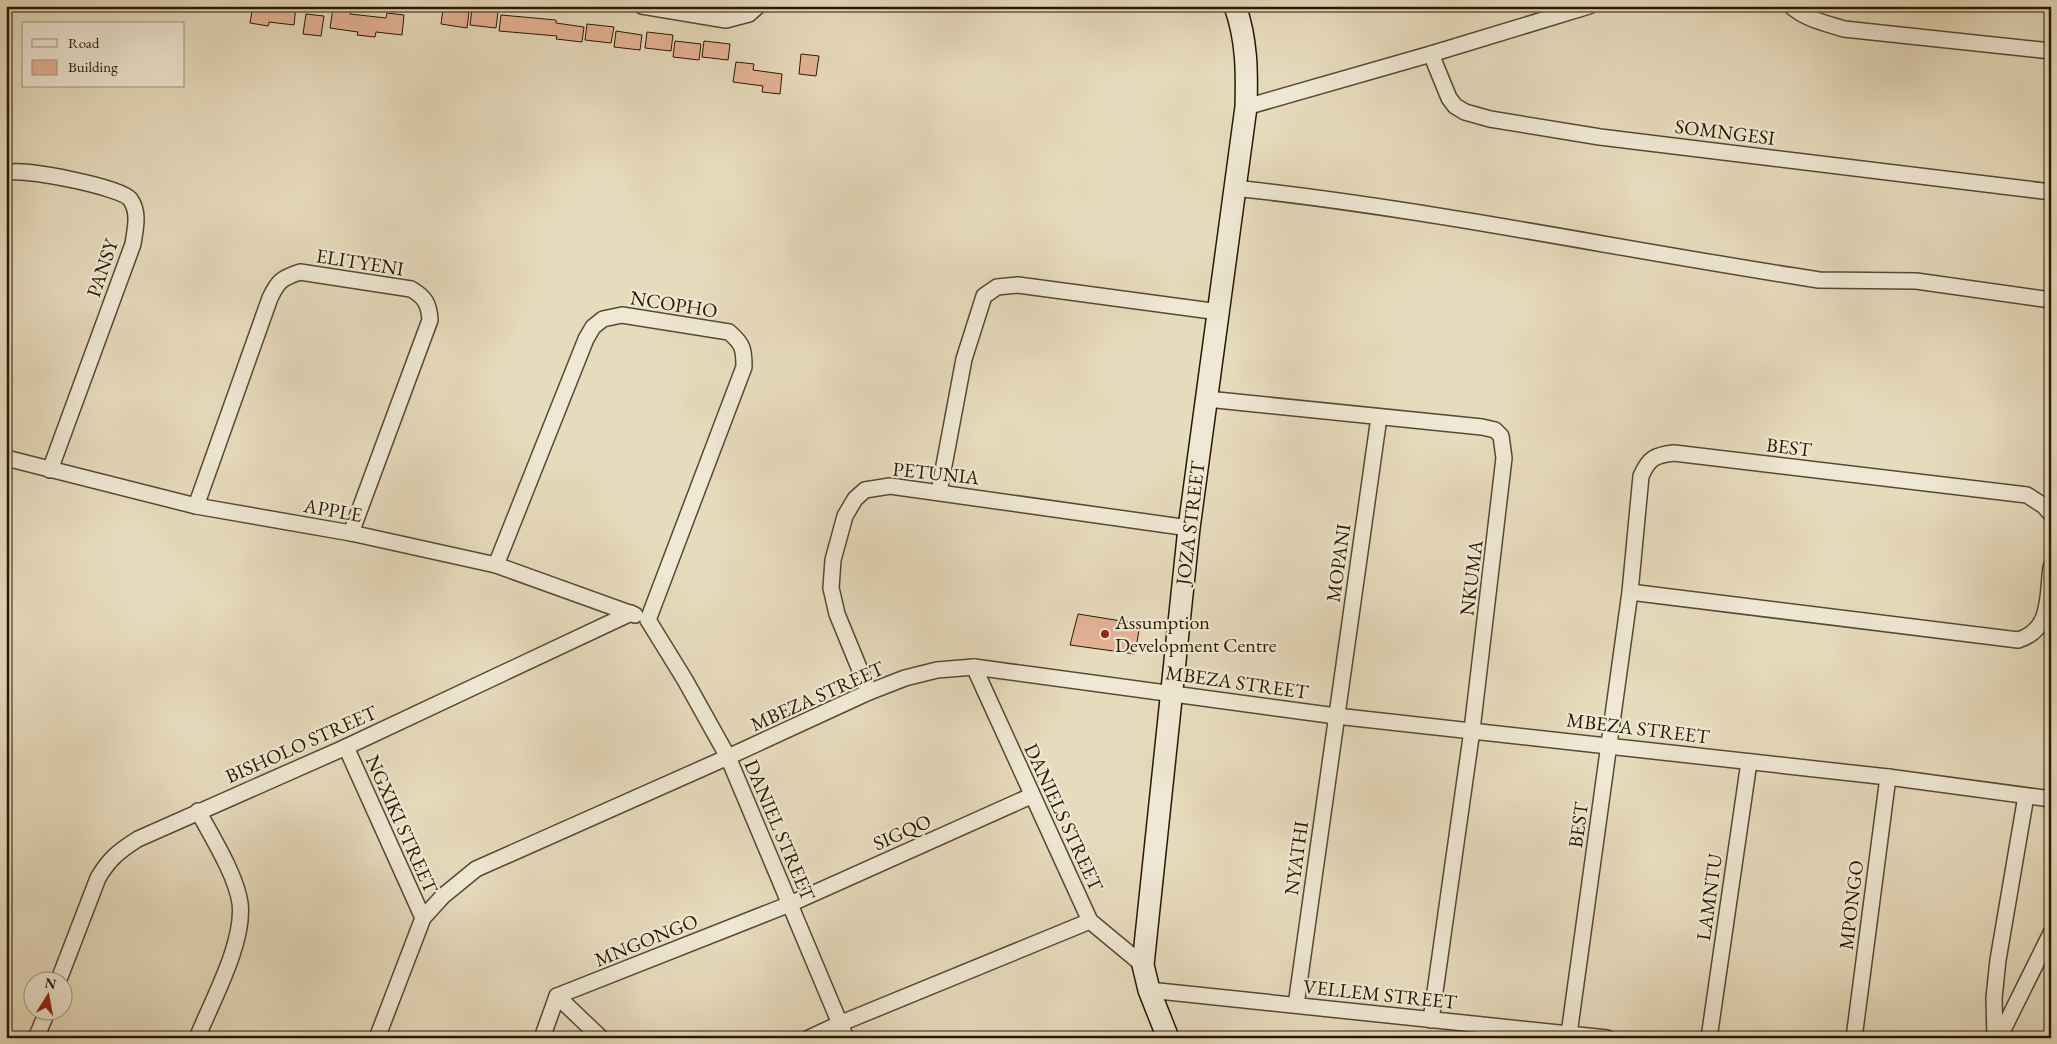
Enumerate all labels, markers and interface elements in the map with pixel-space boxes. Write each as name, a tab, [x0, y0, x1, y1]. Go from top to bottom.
legend	[22, 22, 185, 88]
text: Road	[68, 33, 100, 52]
text: Building	[68, 57, 118, 76]
street label: SOMNGESI	[1674, 113, 1777, 151]
street label: PANSY	[80, 234, 124, 300]
street label: ELITYENI	[314, 242, 406, 282]
street label: NCOPHO	[629, 284, 719, 324]
street label: BEST	[1765, 431, 1814, 463]
street label: PETUNIA	[891, 456, 981, 490]
street label: JOZA STREET	[1169, 459, 1211, 589]
street label: APPLE	[301, 492, 364, 528]
street label: MOPANI	[1320, 522, 1356, 604]
street label: NKUMA	[1453, 539, 1489, 617]
place label: Assumption Development Centre	[1114, 609, 1277, 658]
marker: Assumption Development Centre	[1099, 628, 1111, 640]
street label: MBEZA STREET	[746, 655, 889, 737]
street label: MBEZA STREET	[1164, 659, 1311, 705]
street label: BISHOLO STREET	[221, 699, 381, 789]
street label: MBEZA STREET	[1565, 706, 1712, 750]
street label: DANIELS STREET	[1018, 739, 1110, 896]
street label: NGXIKI STREET	[360, 751, 444, 898]
street label: DANIEL STREET	[739, 755, 822, 905]
street label: BEST	[1562, 800, 1594, 849]
street label: SIGQO	[869, 808, 935, 856]
street label: NYATHI	[1278, 819, 1314, 897]
street label: LAMNTU	[1690, 852, 1728, 942]
street label: MPONGO	[1833, 859, 1869, 951]
street label: MNGONGO	[590, 907, 702, 973]
north arrow	[22, 972, 72, 1022]
text: N	[43, 973, 58, 993]
street label: VELLEM STREET	[1302, 973, 1459, 1015]

